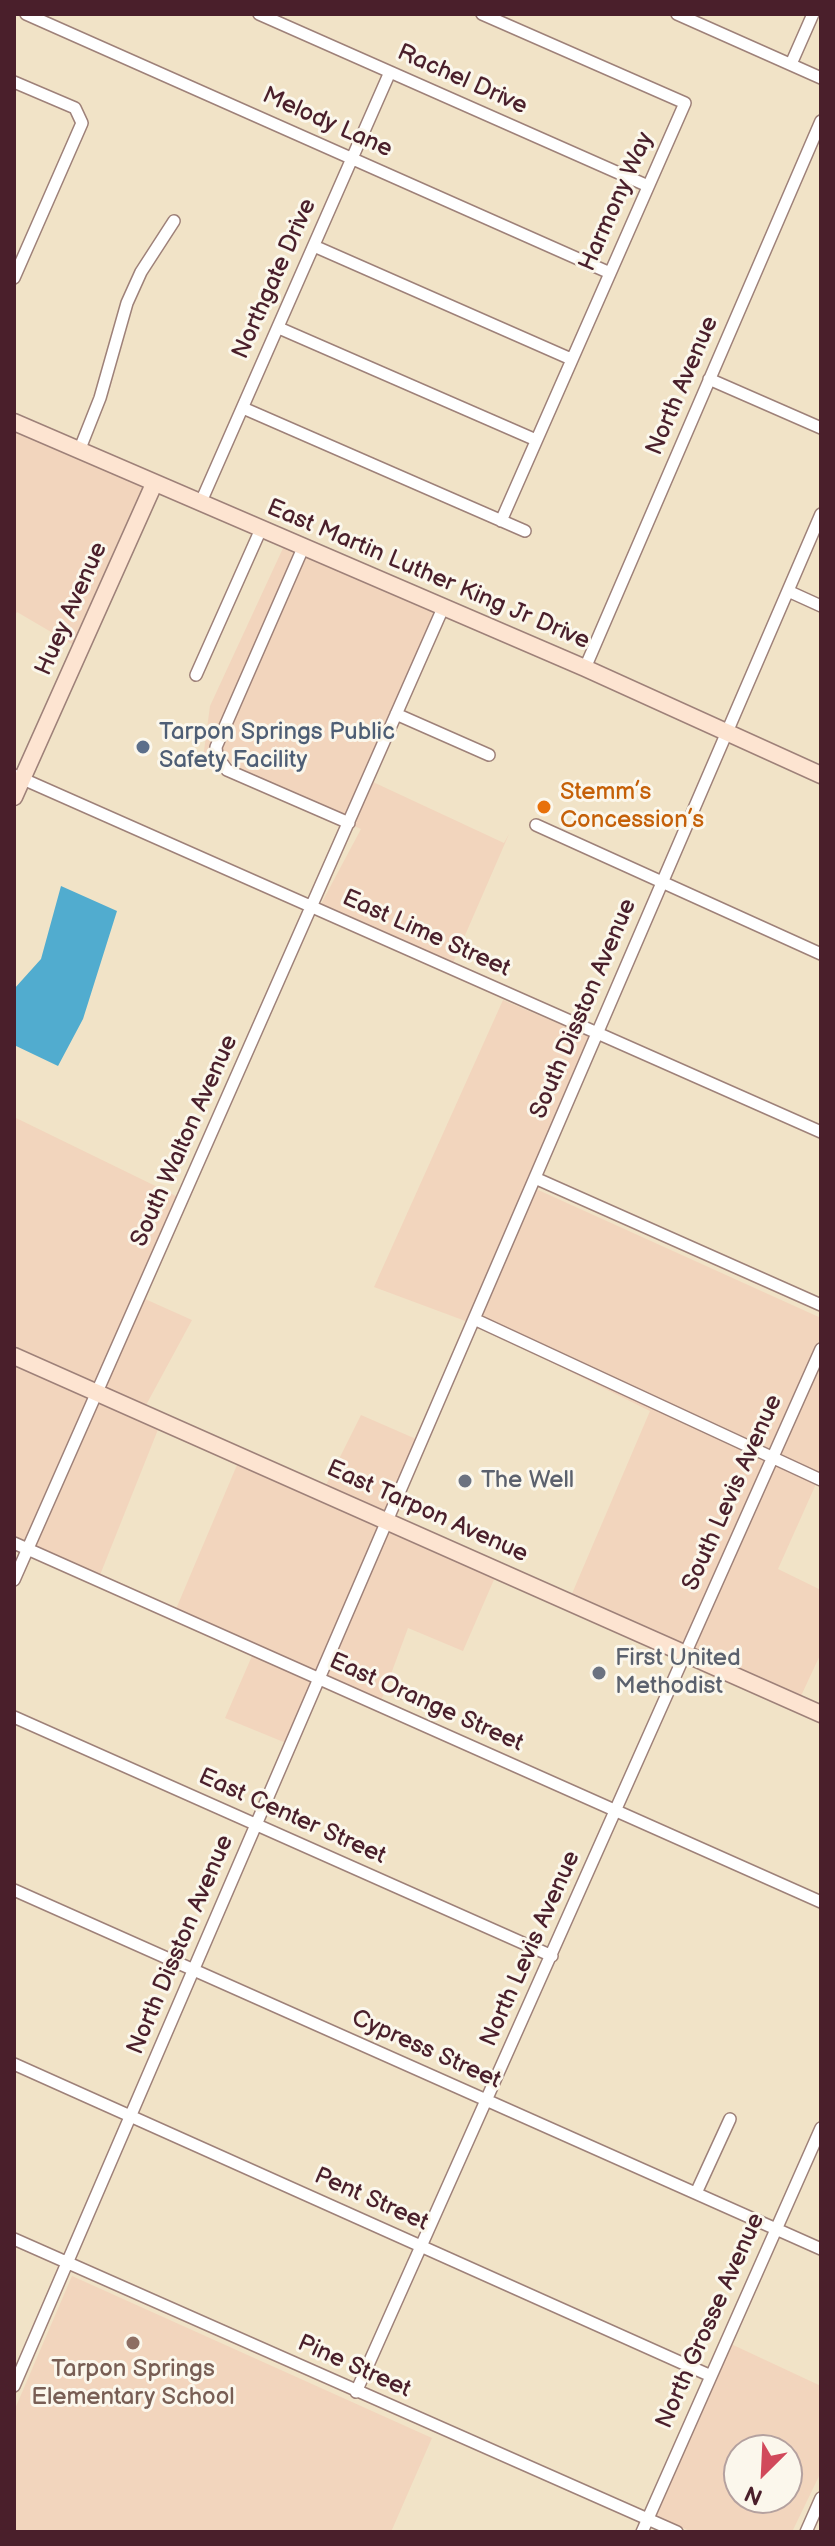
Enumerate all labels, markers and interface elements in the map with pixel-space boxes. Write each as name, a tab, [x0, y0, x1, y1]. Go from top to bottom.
street label: Rachel Drive	[393, 39, 531, 121]
street label: Melody Lane	[258, 82, 396, 164]
street label: Harmony Way	[574, 128, 660, 276]
street label: Northgate Drive	[227, 194, 323, 364]
street label: North Avenue	[641, 312, 725, 460]
street label: East Martin Luther King Jr Drive	[262, 494, 594, 656]
street label: Huey Avenue	[30, 538, 114, 680]
place label: Tarpon Springs Public Safety Facility	[159, 719, 395, 775]
marker: Tarpon Springs Public Safety Facility	[134, 738, 152, 756]
place label: Stemm’s Concession’s	[560, 779, 704, 835]
marker: Stemm’s Concession’s	[535, 798, 553, 816]
street label: East Lime Street	[337, 884, 515, 984]
street label: South Disston Avenue	[525, 895, 643, 1123]
street label: South Walton Avenue	[125, 1031, 245, 1251]
street label: South Levis Avenue	[677, 1390, 789, 1596]
street label: East Tarpon Avenue	[322, 1455, 532, 1569]
place label: The Well	[481, 1467, 574, 1495]
marker: The Well	[456, 1472, 474, 1490]
place label: First United Methodist	[615, 1645, 741, 1701]
street label: East Orange Street	[325, 1647, 527, 1759]
marker: First United Methodist	[590, 1664, 608, 1682]
street label: East Center Street	[194, 1763, 390, 1871]
street label: North Disston Avenue	[122, 1831, 240, 2059]
street label: North Levis Avenue	[475, 1847, 587, 2051]
street label: Cypress Street	[347, 2004, 505, 2096]
street label: Pent Street	[310, 2162, 432, 2238]
street label: North Grosse Avenue	[651, 2209, 771, 2433]
street label: Pine Street	[293, 2329, 415, 2405]
marker: Tarpon Springs Elementary School	[124, 2334, 142, 2352]
place label: Tarpon Springs Elementary School	[31, 2356, 235, 2412]
north arrow	[723, 2434, 803, 2514]
text: N	[741, 2479, 767, 2510]

